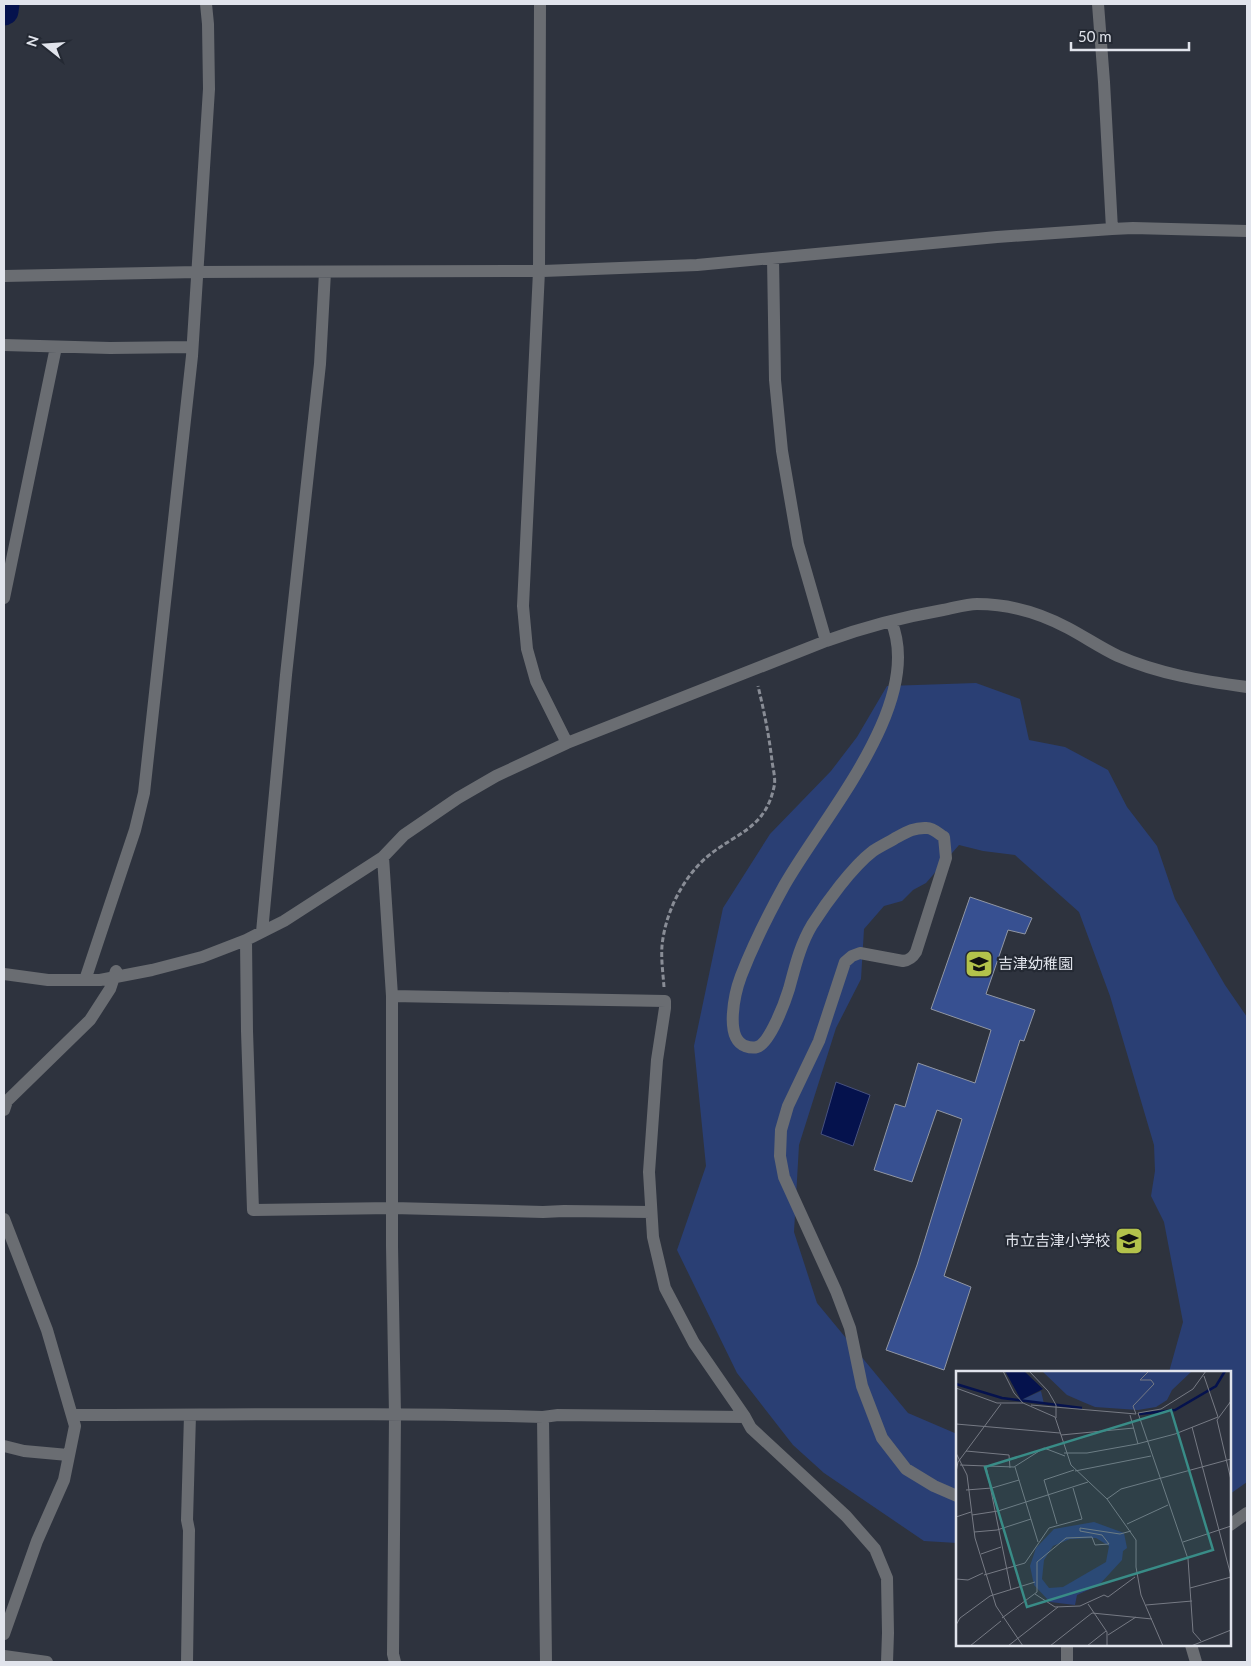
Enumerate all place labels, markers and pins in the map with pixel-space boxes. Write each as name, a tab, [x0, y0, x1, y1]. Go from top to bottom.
school or university icon: 吉津幼稚園	[964, 949, 994, 979]
place label: 吉津幼稚園	[998, 954, 1073, 972]
school or university icon: 市立吉津小学校	[1114, 1226, 1144, 1256]
place label: 市立吉津小学校	[1005, 1231, 1110, 1249]

